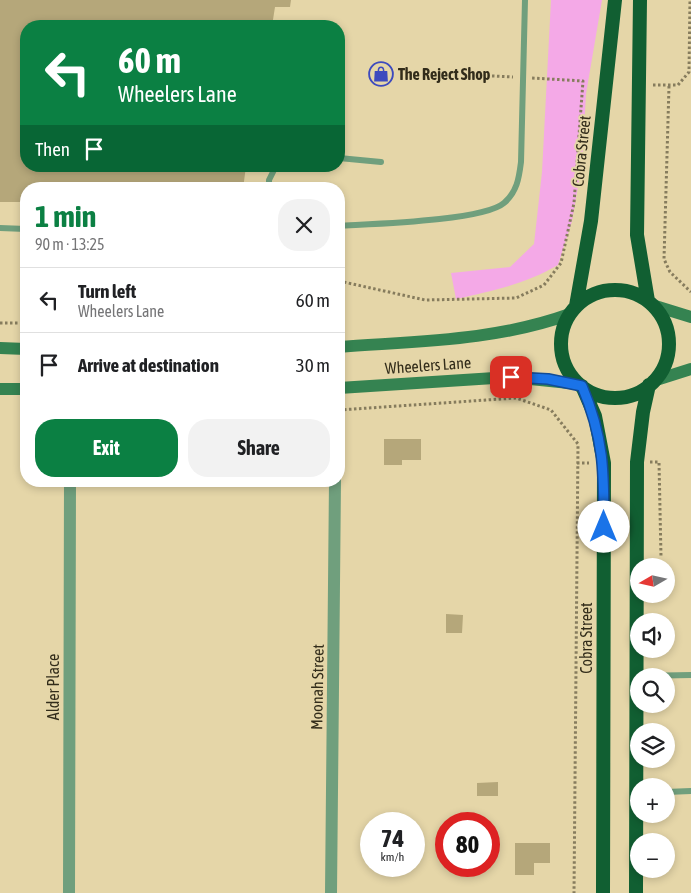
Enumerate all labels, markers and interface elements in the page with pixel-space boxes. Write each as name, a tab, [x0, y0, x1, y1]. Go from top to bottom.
icon: left	[35, 40, 100, 105]
text: 60 m	[118, 40, 181, 80]
shop icon: The Reject Shop	[368, 61, 394, 87]
place label: The Reject Shop	[398, 65, 491, 83]
text: Wheelers Lane	[118, 81, 237, 107]
street label: Cobra Street	[568, 114, 594, 187]
icon: arrive	[80, 135, 108, 163]
text: Then	[35, 138, 70, 160]
text: 1 min	[35, 199, 96, 233]
button: close	[278, 199, 330, 251]
text: 90 m · 13:25	[35, 235, 105, 253]
text: Turn left	[78, 280, 136, 302]
icon: left	[35, 286, 63, 314]
text: 60 m	[296, 289, 330, 311]
text: Wheelers Lane	[78, 302, 164, 320]
icon: arrive	[35, 351, 63, 379]
street label: Wheelers Lane	[384, 353, 472, 377]
text: Arrive at destination	[78, 354, 219, 376]
text: 30 m	[296, 354, 330, 376]
pin	[490, 356, 532, 398]
icon: arrive	[497, 363, 525, 391]
button: Exit	[35, 419, 178, 477]
button: Share	[188, 419, 330, 477]
position arrow	[577, 500, 629, 552]
north arrow	[630, 558, 675, 602]
map controls	[630, 558, 675, 878]
street label: Cobra Street	[577, 602, 595, 674]
button: sound	[630, 613, 675, 658]
street label: Moonah Street	[307, 643, 327, 730]
street label: Alder Place	[44, 654, 62, 720]
button: search	[630, 668, 675, 713]
button: layers	[630, 723, 675, 768]
button: +	[630, 778, 675, 823]
speed limit sign: 80	[435, 812, 500, 877]
text: 74	[381, 824, 404, 852]
button: −	[630, 833, 675, 878]
text: km/h	[381, 850, 404, 864]

